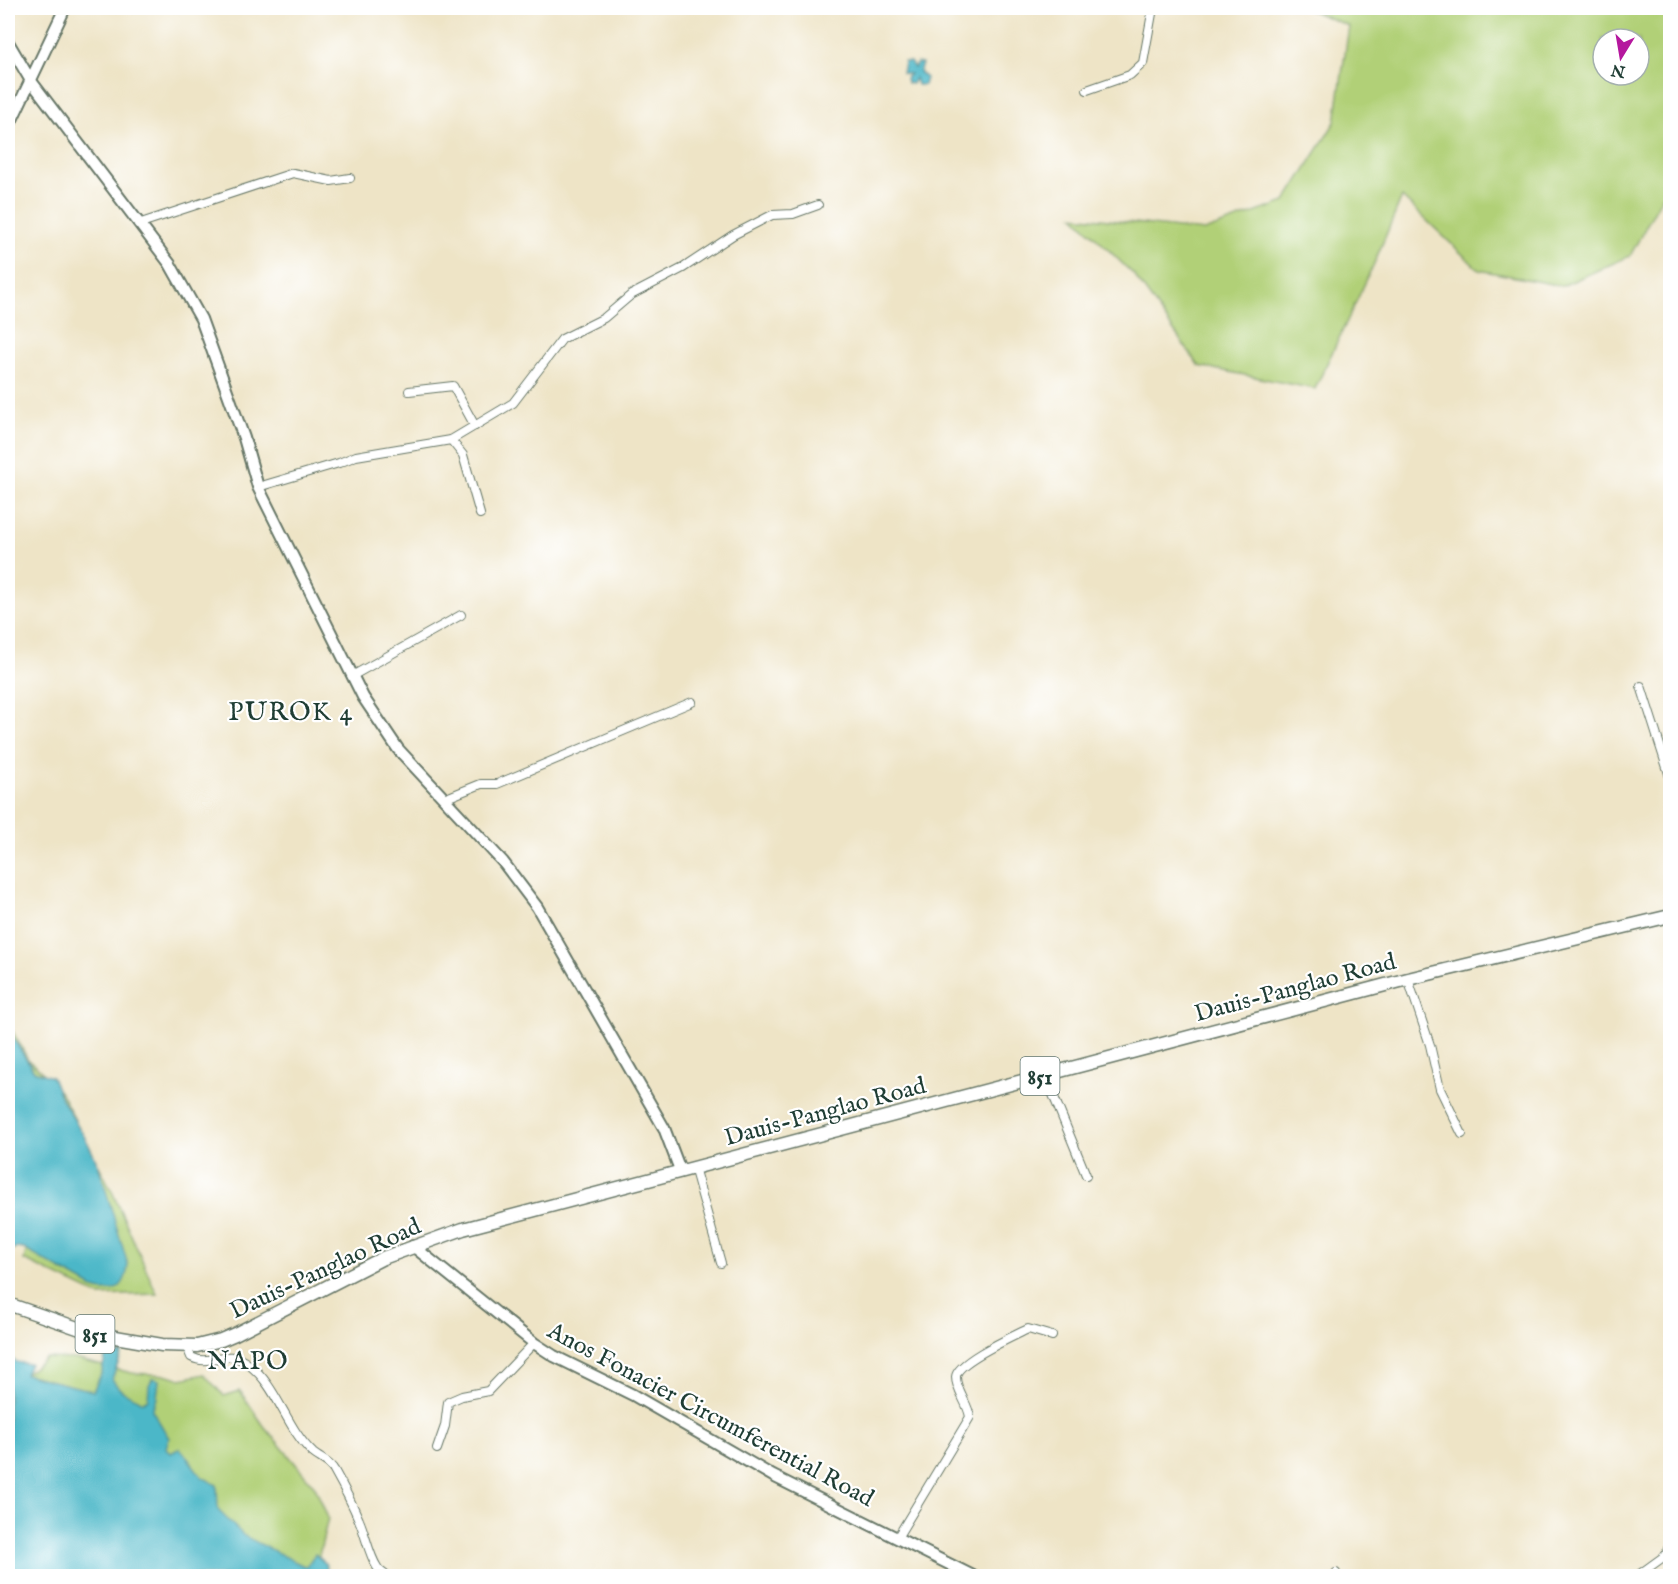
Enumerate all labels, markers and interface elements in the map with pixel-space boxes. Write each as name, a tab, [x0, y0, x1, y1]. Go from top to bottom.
north arrow	[1591, 27, 1651, 87]
text: N	[1610, 59, 1628, 81]
district label: PUROK 4	[228, 696, 354, 729]
street label: Dauis-Panglao Road	[1191, 947, 1400, 1030]
road number: 851	[1020, 1057, 1060, 1095]
street label: Dauis-Panglao Road	[721, 1071, 930, 1154]
street label: Dauis-Panglao Road	[225, 1211, 426, 1327]
road number: 851	[76, 1315, 115, 1353]
street label: Anos Fonacier Circumferential Road	[541, 1315, 879, 1515]
district label: NAPO	[207, 1345, 289, 1378]

